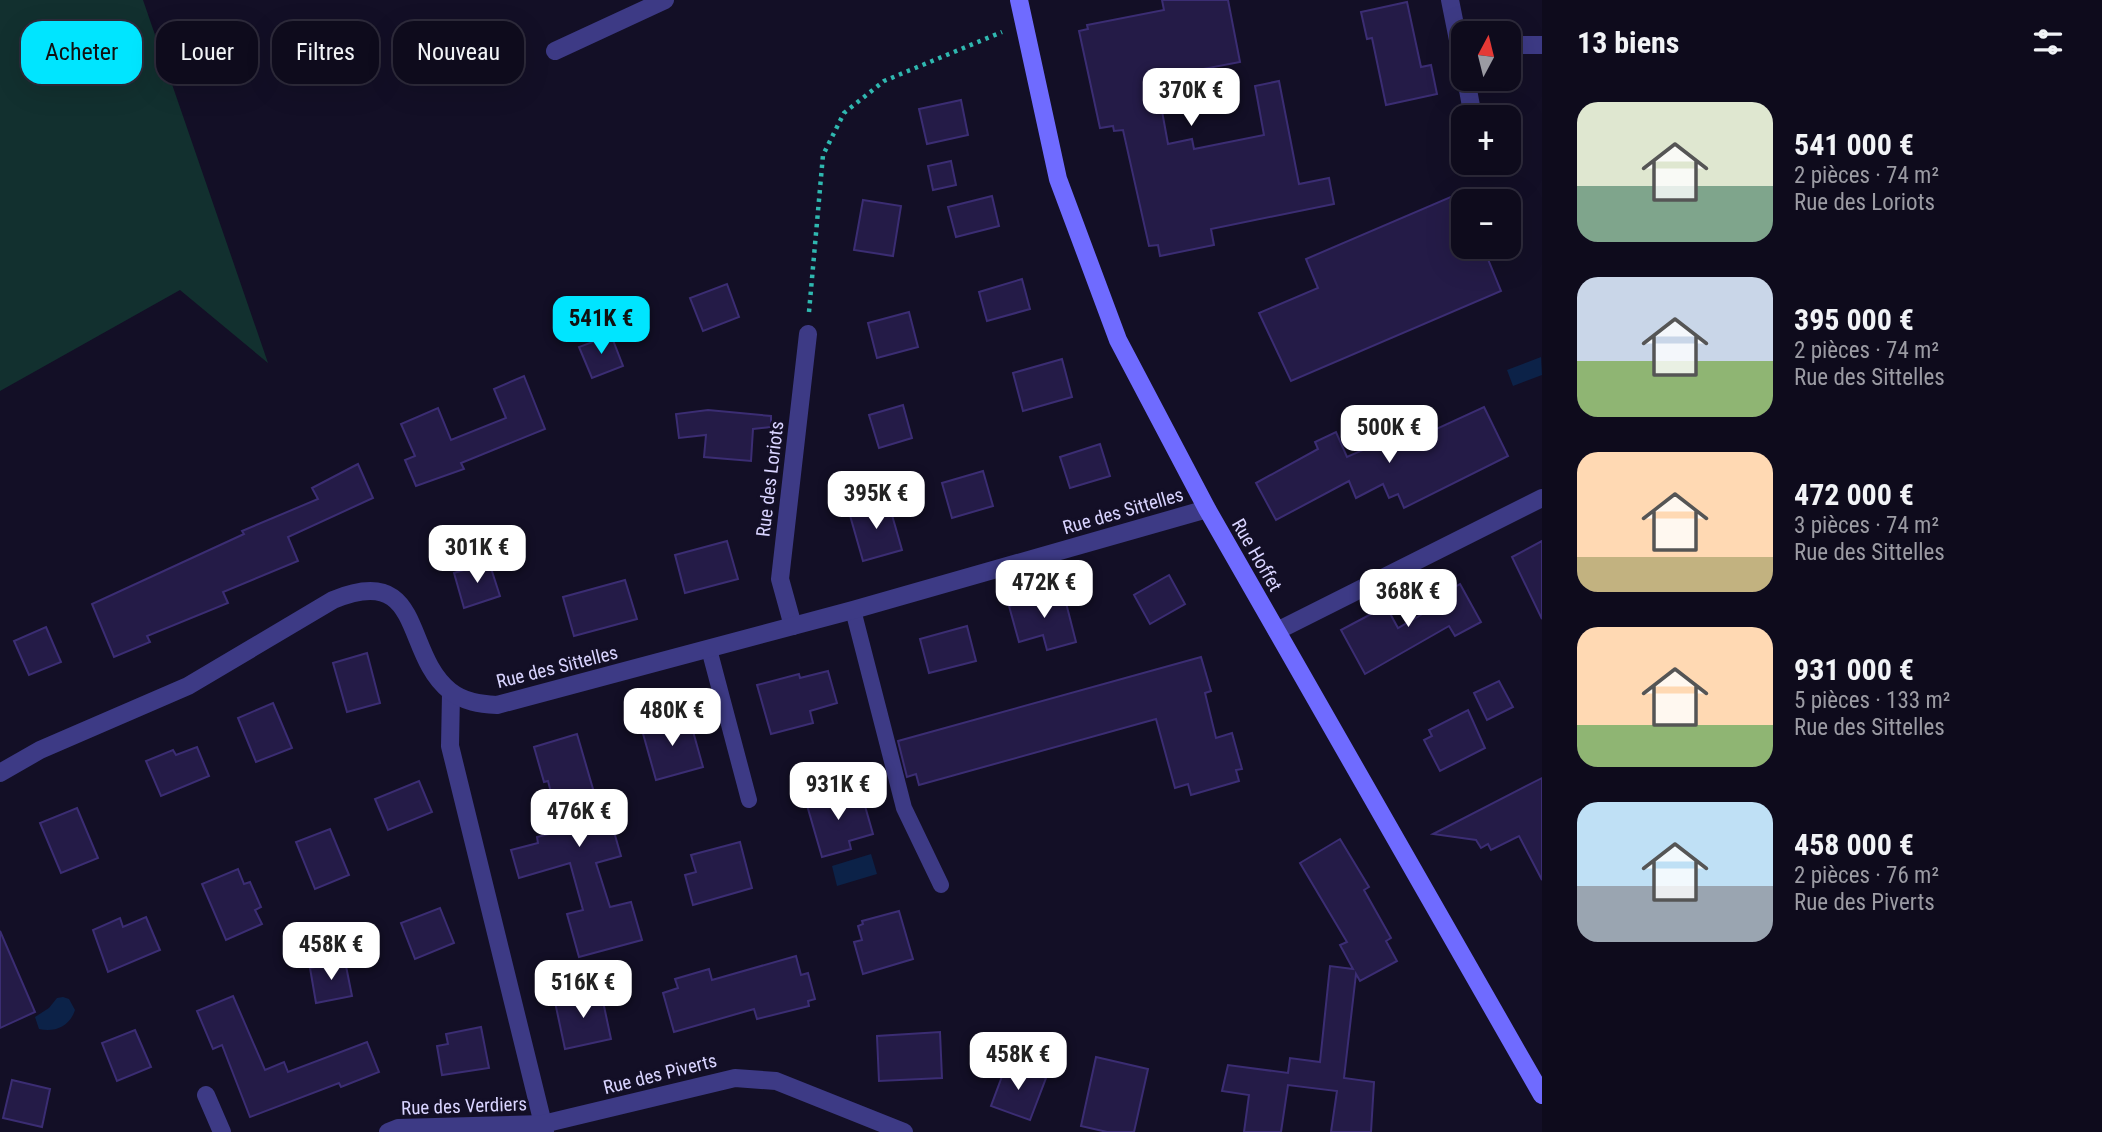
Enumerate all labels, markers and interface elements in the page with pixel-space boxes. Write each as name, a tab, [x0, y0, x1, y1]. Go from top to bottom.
chip: Acheter	[21, 21, 142, 84]
chip: Louer	[156, 21, 258, 84]
chip: Filtres	[272, 21, 379, 84]
chip: Nouveau	[393, 21, 524, 84]
north arrow	[1451, 21, 1521, 91]
map controls	[1451, 21, 1521, 259]
icon: filters	[2029, 23, 2067, 61]
text: 13 biens	[1577, 25, 1679, 60]
pin: 370K €	[1134, 68, 1248, 128]
text: 370K €	[1159, 77, 1223, 104]
button: +	[1451, 105, 1521, 175]
text: 541 000 €	[1794, 127, 1914, 162]
icon: home	[1633, 130, 1717, 214]
text: 2 pièces · 74 m²	[1794, 162, 1939, 189]
button: −	[1451, 189, 1521, 259]
text: Rue des Loriots	[1794, 189, 1935, 216]
pin: 541K €	[544, 296, 658, 356]
text: 395 000 €	[1794, 302, 1914, 337]
text: 541K €	[569, 305, 633, 332]
icon: home	[1633, 305, 1717, 389]
text: 2 pièces · 74 m²	[1794, 337, 1939, 364]
text: Rue des Sittelles	[1794, 364, 1945, 391]
pin: 500K €	[1332, 406, 1446, 465]
text: 500K €	[1357, 414, 1421, 441]
street label: Rue des Loriots	[751, 420, 789, 538]
pin: 395K €	[819, 472, 933, 531]
text: 472 000 €	[1794, 477, 1914, 512]
text: 395K €	[844, 480, 908, 507]
icon: home	[1633, 480, 1717, 564]
street label: Rue des Sittelles	[1060, 483, 1186, 539]
text: 3 pièces · 74 m²	[1794, 512, 1939, 539]
street label: Rue Hoffet	[1227, 515, 1287, 595]
pin: 301K €	[420, 526, 534, 585]
text: 301K €	[445, 534, 509, 561]
text: Rue des Sittelles	[1794, 539, 1945, 566]
pin: 472K €	[987, 560, 1101, 620]
text: 472K €	[1012, 569, 1076, 596]
pin: 368K €	[1351, 570, 1465, 629]
text: 368K €	[1376, 578, 1440, 605]
street label: Rue des Sittelles	[494, 641, 620, 693]
text: 931 000 €	[1794, 652, 1914, 687]
icon: home	[1633, 655, 1717, 739]
text: 5 pièces · 133 m²	[1794, 687, 1950, 714]
pin: 480K €	[615, 688, 729, 748]
text: 480K €	[640, 697, 704, 724]
text: Rue des Sittelles	[1794, 714, 1945, 741]
pin: 931K €	[781, 762, 895, 822]
text: 931K €	[806, 771, 870, 798]
pin: 476K €	[522, 790, 636, 849]
text: 476K €	[547, 798, 611, 825]
text: 458 000 €	[1794, 827, 1914, 862]
icon: home	[1633, 830, 1717, 914]
text: 2 pièces · 76 m²	[1794, 862, 1939, 889]
text: Rue des Piverts	[1794, 889, 1935, 916]
pin: 458K €	[274, 922, 388, 982]
text: 458K €	[299, 931, 363, 958]
pin: 516K €	[526, 960, 640, 1020]
text: 516K €	[551, 969, 615, 996]
pin: 458K €	[961, 1032, 1075, 1092]
text: 458K €	[986, 1041, 1050, 1068]
street label: Rue des Piverts	[601, 1049, 719, 1099]
street label: Rue des Verdiers	[401, 1092, 527, 1120]

